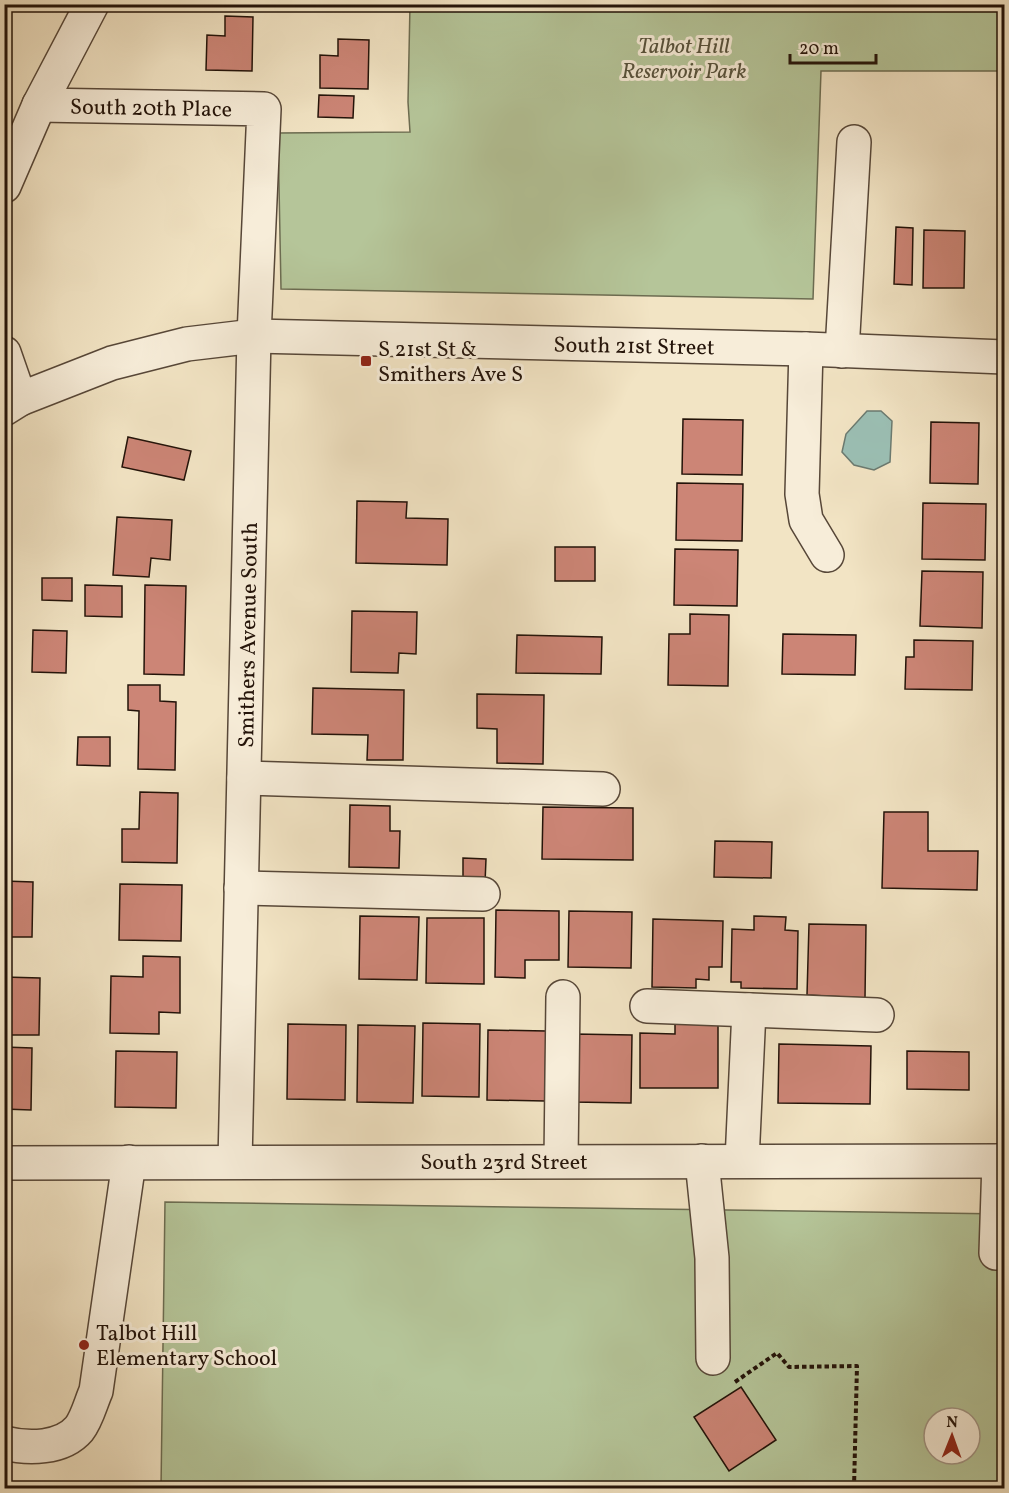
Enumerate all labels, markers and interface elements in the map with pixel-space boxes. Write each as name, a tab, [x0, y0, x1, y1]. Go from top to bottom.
scale bar	[790, 27, 876, 65]
park label: Talbot Hill Reservoir Park	[622, 32, 746, 88]
text: 20 m	[799, 37, 839, 62]
street label: South 20th Place	[70, 93, 232, 126]
street label: South 21st Street	[553, 331, 715, 364]
place label: S 21st St & Smithers Ave S	[378, 335, 523, 391]
marker: S 21st St & Smithers Ave S	[359, 354, 373, 368]
street label: Smithers Avenue South	[232, 522, 267, 748]
street label: South 23rd Street	[420, 1148, 588, 1179]
place label: Talbot Hill Elementary School	[96, 1319, 277, 1375]
marker: Talbot Hill Elementary School	[77, 1338, 91, 1352]
north arrow	[922, 1406, 982, 1466]
text: N	[946, 1412, 959, 1434]

